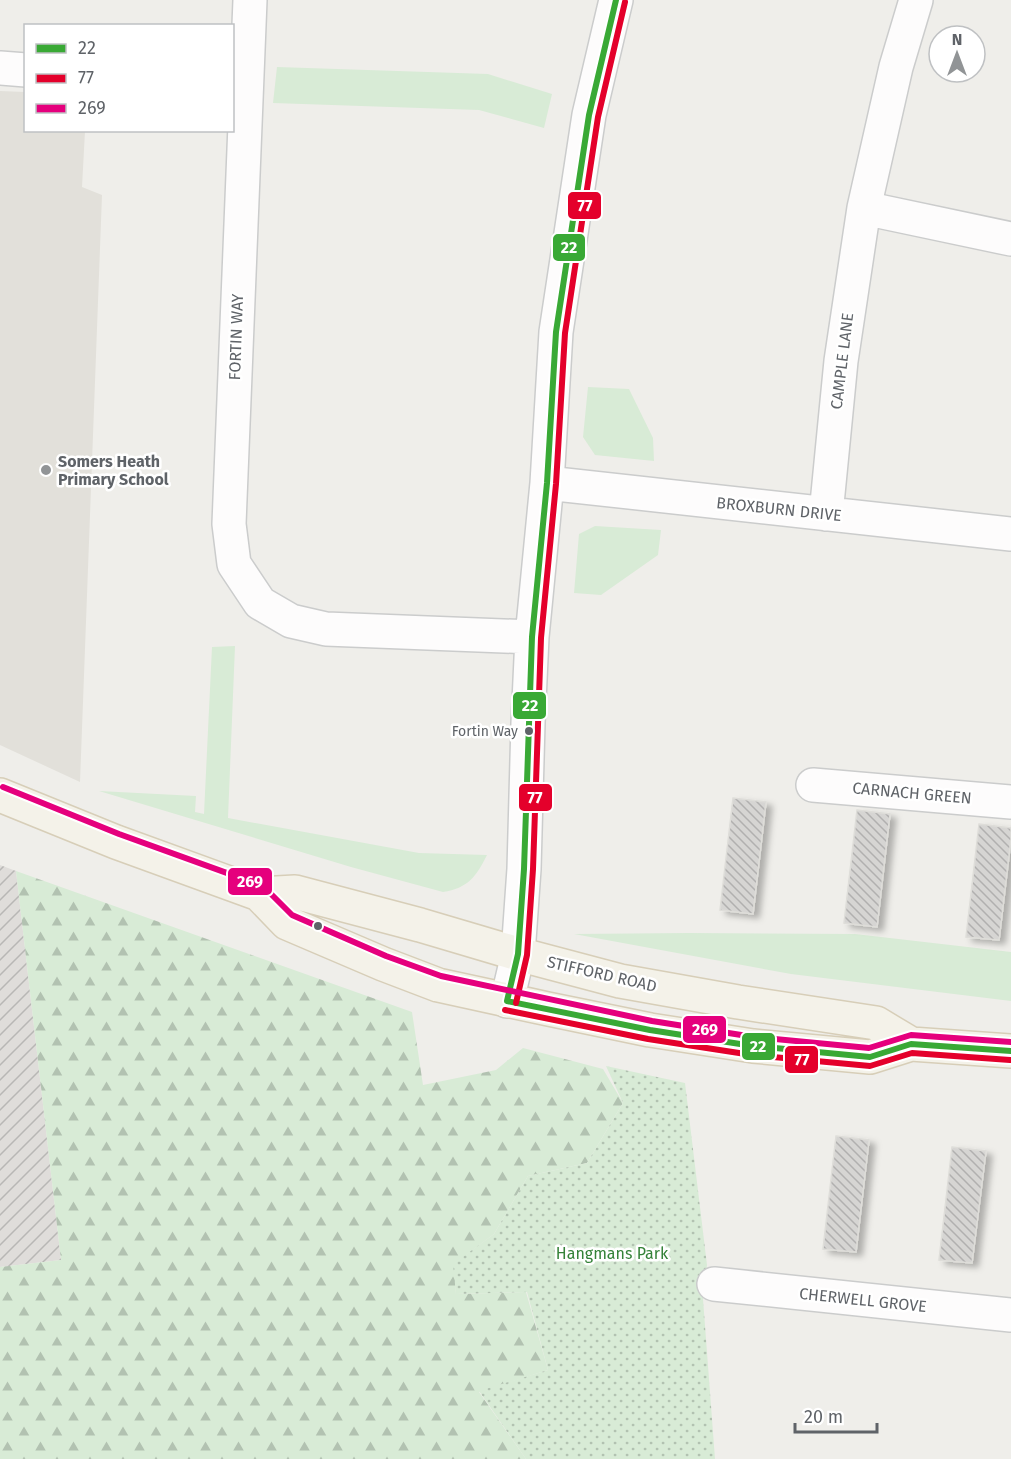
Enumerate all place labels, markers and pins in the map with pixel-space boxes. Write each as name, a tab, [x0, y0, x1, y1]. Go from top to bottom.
place label: Somers Heath Primary School	[58, 452, 169, 489]
marker: Somers Heath Primary School	[39, 463, 53, 477]
place label: Fortin Way	[452, 723, 518, 740]
marker: Fortin Way	[523, 725, 535, 737]
unlabelled marker	[312, 920, 324, 932]

